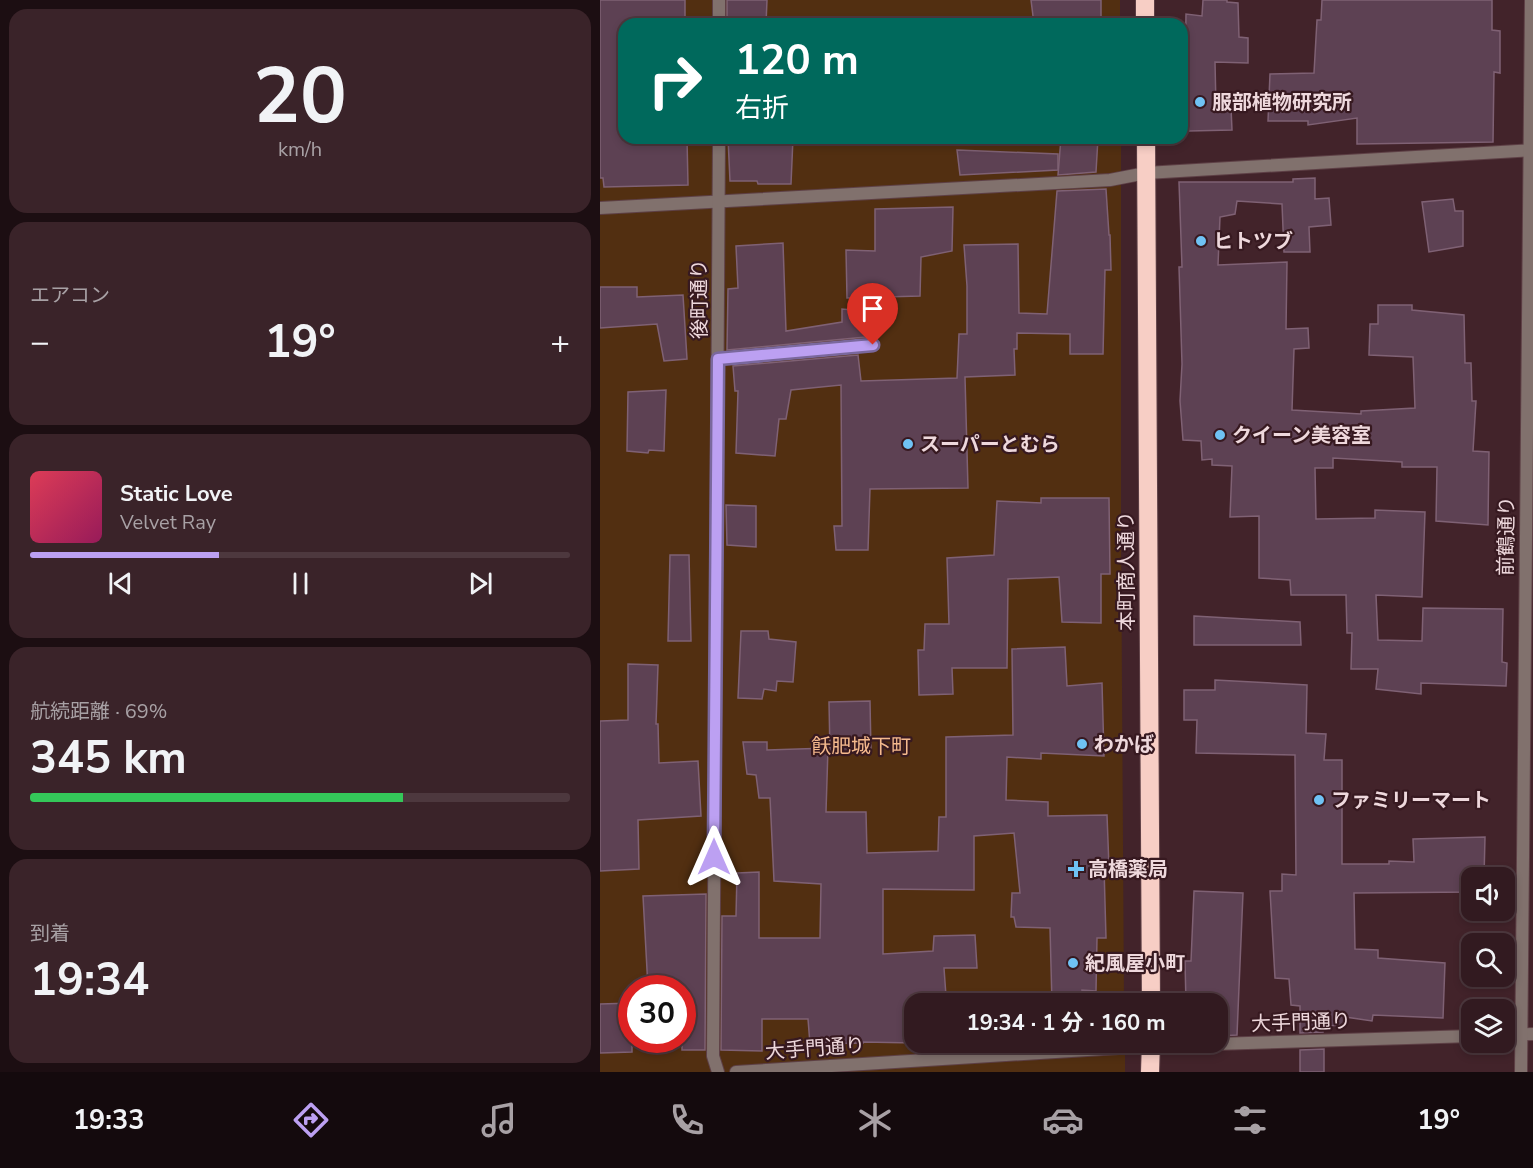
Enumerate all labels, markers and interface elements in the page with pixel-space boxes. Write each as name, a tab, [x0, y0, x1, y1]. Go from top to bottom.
text: 120 m	[735, 32, 859, 89]
icon: right	[636, 42, 714, 120]
text: 20	[253, 43, 347, 150]
place label: 服部植物研究所	[1212, 89, 1352, 116]
text: 右折	[735, 90, 789, 127]
marker: 服部植物研究所	[1193, 95, 1207, 109]
text: km/h	[278, 136, 322, 163]
place label: ヒトツブ	[1213, 228, 1293, 255]
marker: ヒトツブ	[1194, 234, 1208, 248]
street label: 後町通り	[686, 259, 713, 339]
text: エアコン	[30, 282, 110, 309]
pin	[847, 283, 898, 345]
icon: arrive	[856, 292, 889, 325]
text: 19°	[264, 312, 336, 373]
text: −	[30, 320, 50, 365]
text: +	[550, 320, 570, 365]
place label: クイーン美容室	[1232, 422, 1371, 449]
marker: クイーン美容室	[1213, 428, 1227, 442]
place label: スーパーとむら	[920, 431, 1060, 458]
marker: スーパーとむら	[901, 437, 915, 451]
text: Static Love	[120, 479, 233, 509]
street label: 前鶴通り	[1492, 496, 1521, 576]
text: Velvet Ray	[120, 509, 216, 536]
street label: 本町商人通り	[1113, 511, 1140, 631]
icon: previous	[104, 567, 137, 600]
icon: pause	[284, 567, 317, 600]
icon: next	[464, 567, 497, 600]
text: 航続距離 · 69%	[30, 698, 167, 725]
text: 345 km	[30, 728, 187, 789]
place label: わかば	[1094, 731, 1154, 758]
park label: 飫肥城下町	[811, 733, 911, 760]
marker: わかば	[1075, 737, 1089, 751]
place label: ファミリーマート	[1331, 787, 1491, 814]
marker: ファミリーマート	[1312, 793, 1326, 807]
position arrow	[682, 825, 746, 889]
place label: 高橋薬局	[1088, 856, 1168, 883]
marker: 高橋薬局	[1069, 862, 1083, 876]
map controls	[1461, 867, 1515, 1053]
button: sound	[1461, 867, 1515, 921]
text: 到着	[30, 920, 70, 947]
button: search	[1461, 933, 1515, 987]
text: 19:34	[30, 950, 149, 1011]
place label: 紀風屋小町	[1085, 950, 1185, 977]
marker: 紀風屋小町	[1066, 956, 1080, 970]
speed limit sign: 30	[618, 975, 696, 1053]
button: layers	[1461, 999, 1515, 1053]
street label: 大手門通り	[1251, 1007, 1351, 1038]
text: 19:34 · 1 分 · 160 m	[967, 1008, 1165, 1038]
street label: 大手門通り	[764, 1032, 866, 1065]
icon: directions	[290, 1099, 332, 1141]
icon: music	[478, 1099, 520, 1141]
icon: phone	[666, 1099, 708, 1141]
icon: climate	[854, 1099, 896, 1141]
icon: car	[1042, 1099, 1084, 1141]
icon: filters	[1229, 1099, 1271, 1141]
text: 19:33	[73, 1102, 144, 1139]
text: 19°	[1417, 1102, 1460, 1139]

